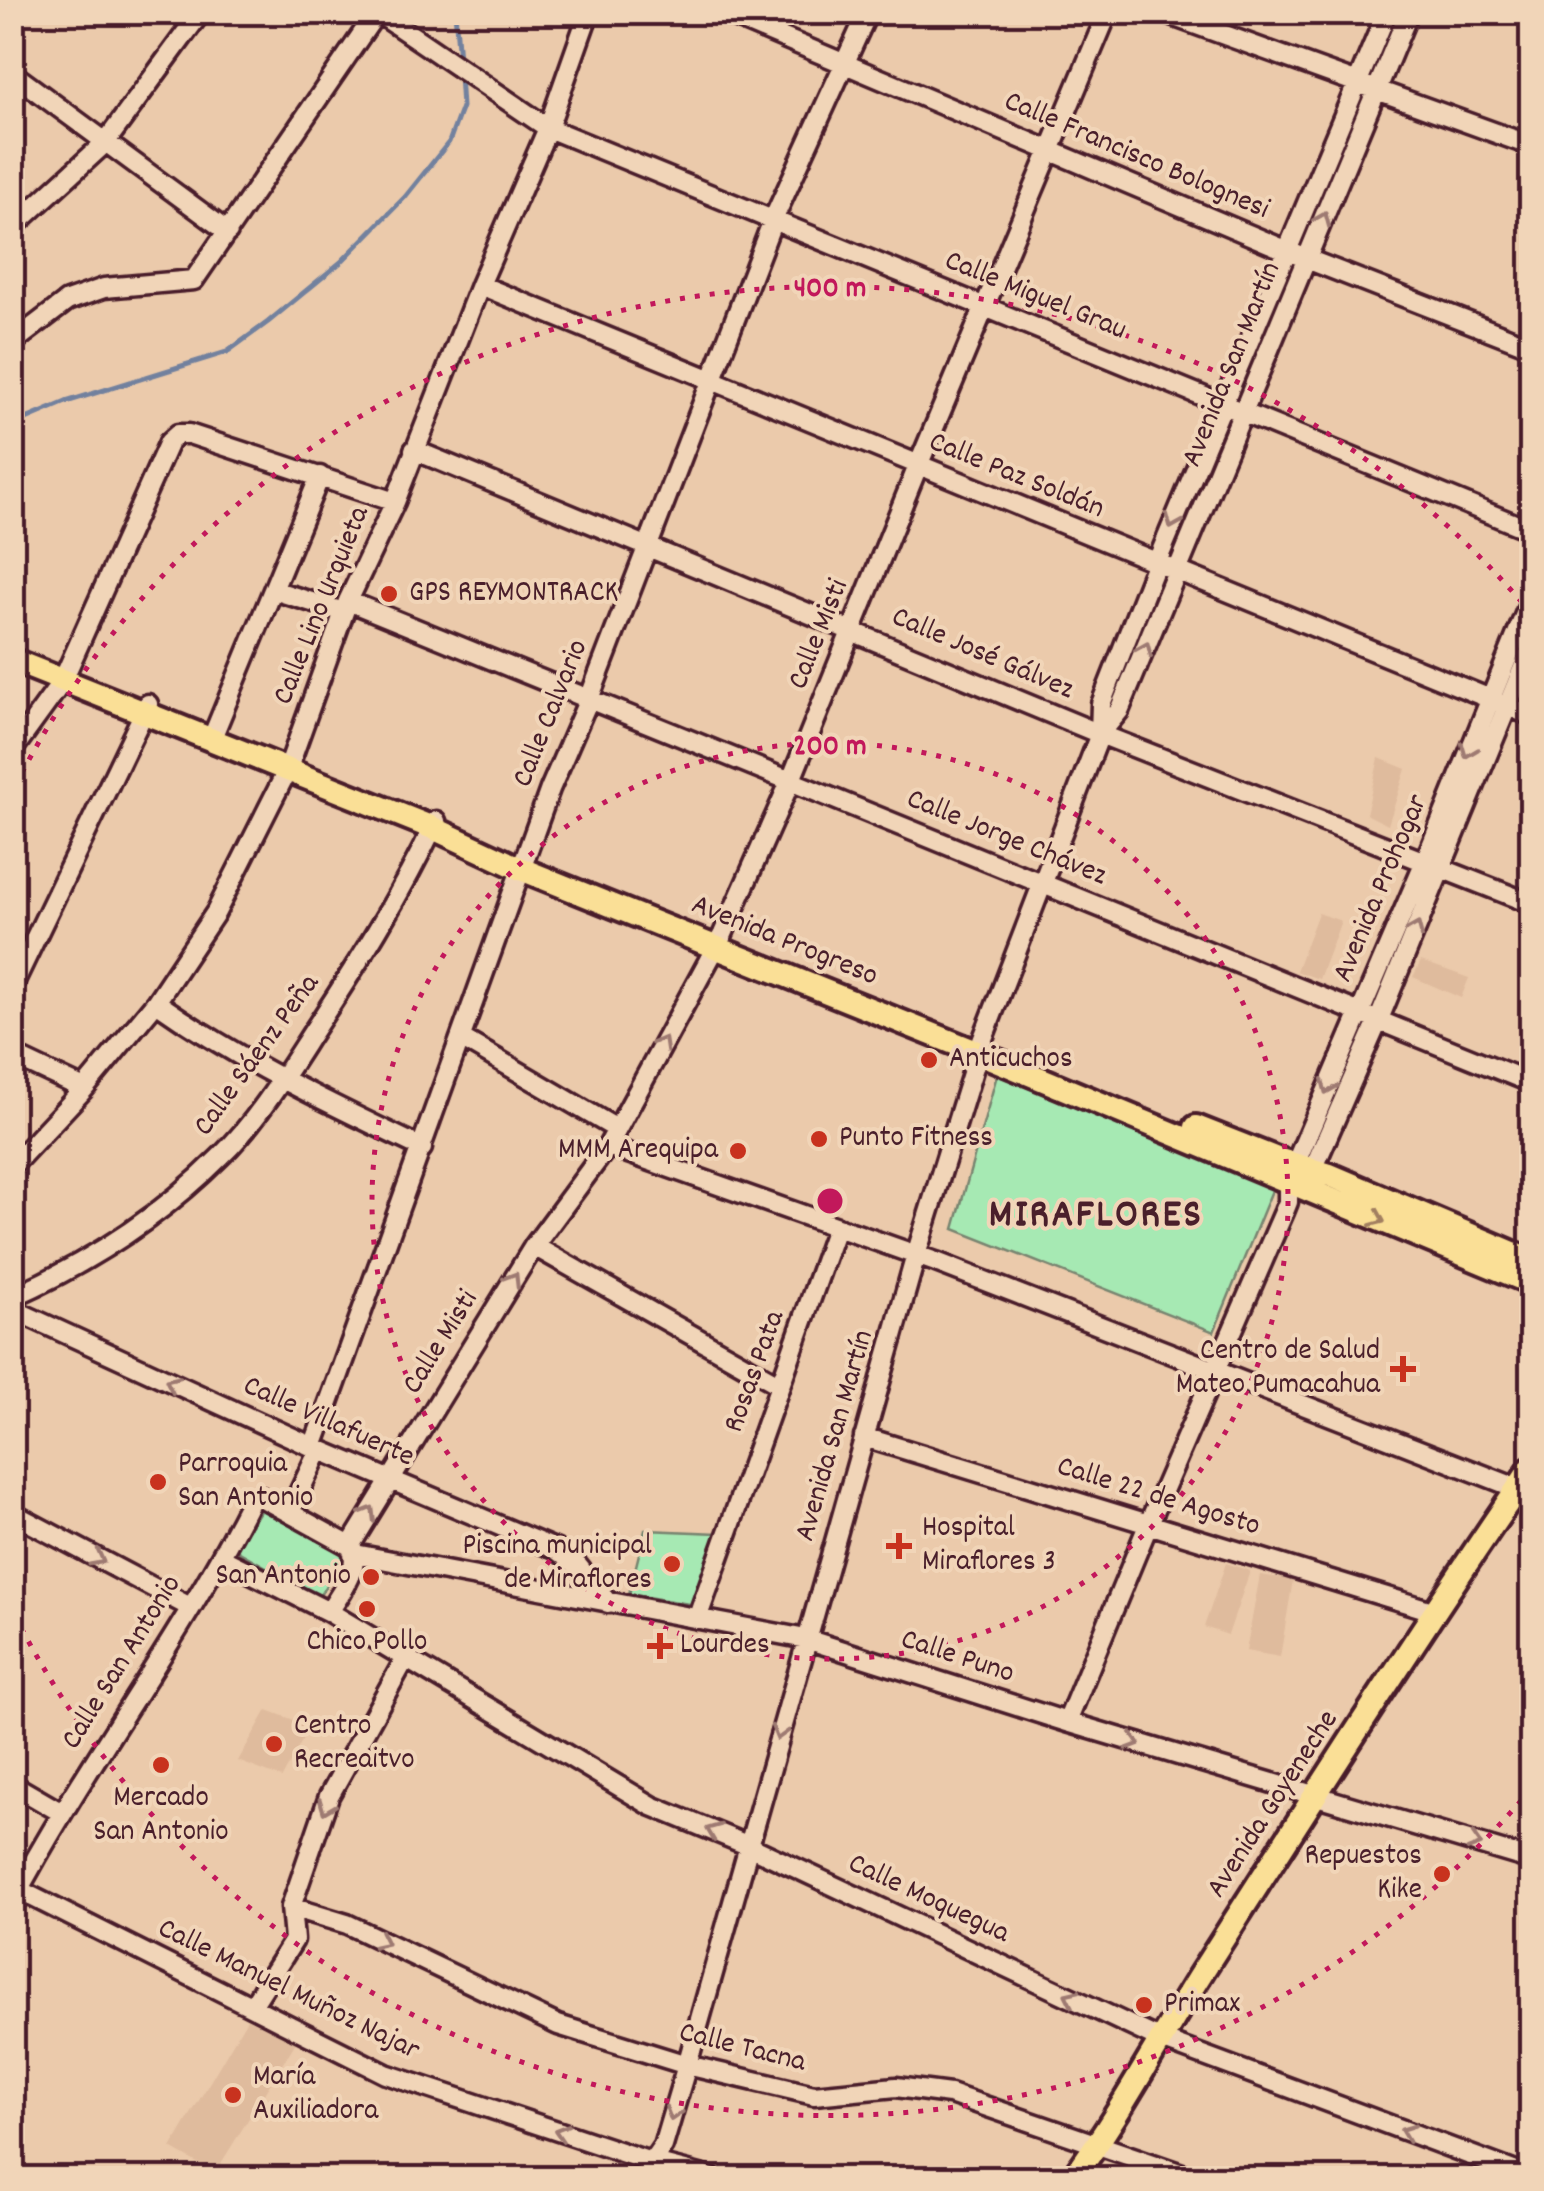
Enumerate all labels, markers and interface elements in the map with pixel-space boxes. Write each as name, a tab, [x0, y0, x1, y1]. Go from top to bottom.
street label: Calle Francisco Bolognesi	[997, 82, 1275, 232]
one-way arrow	[1312, 211, 1332, 229]
street label: Calle Miguel Grau	[938, 241, 1132, 353]
street label: Avenida San Martín	[1172, 256, 1294, 474]
text: 400 m	[794, 269, 866, 312]
street label: Calle Paz Soldán	[922, 422, 1110, 532]
street label: Calle Lino Urquieta	[264, 499, 383, 712]
one-way arrow	[1165, 512, 1185, 530]
place label: GPS REYMONTRACK	[409, 573, 618, 616]
street label: Calle Misti	[778, 573, 862, 697]
marker: GPS REYMONTRACK	[378, 583, 400, 605]
street label: Calle José Gálvez	[884, 597, 1080, 713]
street label: Calle Calvario	[503, 634, 601, 794]
one-way arrow	[1134, 641, 1154, 658]
text: 200 m	[793, 727, 867, 770]
one-way arrow	[1459, 742, 1479, 759]
street label: Calle Jorge Chávez	[899, 779, 1113, 899]
street label: Avenida Prohogar	[1323, 789, 1441, 989]
street label: Avenida Progreso	[684, 885, 884, 999]
one-way arrow	[1404, 921, 1424, 939]
street label: Calle Sáenz Peña	[184, 965, 332, 1146]
one-way arrow	[650, 1035, 670, 1053]
place label: Anticuchos	[949, 1039, 1073, 1082]
marker: Anticuchos	[918, 1049, 940, 1071]
one-way arrow	[1319, 1077, 1339, 1095]
place label: Punto Fitness	[839, 1118, 993, 1161]
marker: Punto Fitness	[808, 1128, 830, 1150]
place label: MMM Arequipa	[558, 1130, 719, 1173]
marker: MMM Arequipa	[727, 1140, 749, 1162]
centre of rings	[812, 1183, 848, 1219]
district label: MIRAFLORES	[989, 1189, 1203, 1246]
one-way arrow	[1367, 1207, 1385, 1227]
one-way arrow	[501, 1272, 520, 1290]
street label: Calle Misti	[393, 1283, 491, 1403]
street label: Rosas Pata	[714, 1304, 798, 1439]
street label: Avenida San Martín	[785, 1325, 887, 1547]
place label: Centro de Salud Mateo Pumacahua	[1176, 1331, 1381, 1408]
marker: Centro de Salud Mateo Pumacahua	[1390, 1356, 1416, 1382]
street label: Calle Villafuerte	[235, 1366, 421, 1480]
one-way arrow	[164, 1375, 182, 1395]
place label: Parroquia San Antonio	[178, 1444, 313, 1521]
street label: Calle 22 de Agosto	[1051, 1447, 1265, 1549]
marker: Parroquia San Antonio	[147, 1471, 169, 1493]
one-way arrow	[357, 1506, 376, 1524]
place label: Hospital Miraflores 3	[922, 1508, 1056, 1585]
place label: Piscina municipal de Miraflores	[462, 1526, 652, 1603]
marker: Hospital Miraflores 3	[886, 1533, 912, 1559]
one-way arrow	[88, 1546, 106, 1566]
marker: Piscina municipal de Miraflores	[661, 1553, 683, 1575]
place label: San Antonio	[216, 1556, 351, 1599]
marker: San Antonio	[360, 1566, 382, 1588]
street label: Calle San Antonio	[52, 1567, 194, 1759]
marker: Chico Pollo	[356, 1598, 378, 1620]
street label: Calle Puno	[895, 1619, 1019, 1697]
place label: Chico Pollo	[307, 1622, 427, 1665]
place label: Lourdes	[680, 1625, 770, 1668]
marker: Lourdes	[649, 1635, 671, 1657]
street label: Avenida Goyeneche	[1197, 1703, 1351, 1907]
place label: Centro Recreaitvo	[294, 1706, 415, 1783]
one-way arrow	[770, 1724, 791, 1741]
one-way arrow	[1124, 1730, 1141, 1751]
marker: Centro Recreaitvo	[263, 1733, 285, 1755]
marker: Mercado San Antonio	[150, 1754, 172, 1776]
place label: Mercado San Antonio	[93, 1778, 229, 1855]
one-way arrow	[318, 1797, 338, 1815]
one-way arrow	[705, 1823, 723, 1843]
one-way arrow	[1466, 1831, 1483, 1852]
place label: Repuestos Kike	[1305, 1836, 1422, 1913]
street label: Calle Moquegua	[840, 1844, 1017, 1957]
marker: Repuestos Kike	[1431, 1863, 1453, 1885]
street label: Calle Manuel Muñoz Najar	[150, 1909, 426, 2073]
one-way arrow	[372, 1929, 390, 1949]
place label: Primax	[1164, 1984, 1240, 2027]
one-way arrow	[1063, 1990, 1081, 2010]
marker: Primax	[1133, 1994, 1155, 2016]
street label: Calle Tacna	[674, 2012, 811, 2086]
place label: María Auxiliadora	[253, 2057, 379, 2134]
marker: María Auxiliadora	[222, 2084, 244, 2106]
one-way arrow	[664, 2104, 685, 2121]
one-way arrow	[1400, 2123, 1417, 2144]
one-way arrow	[554, 2124, 571, 2144]

